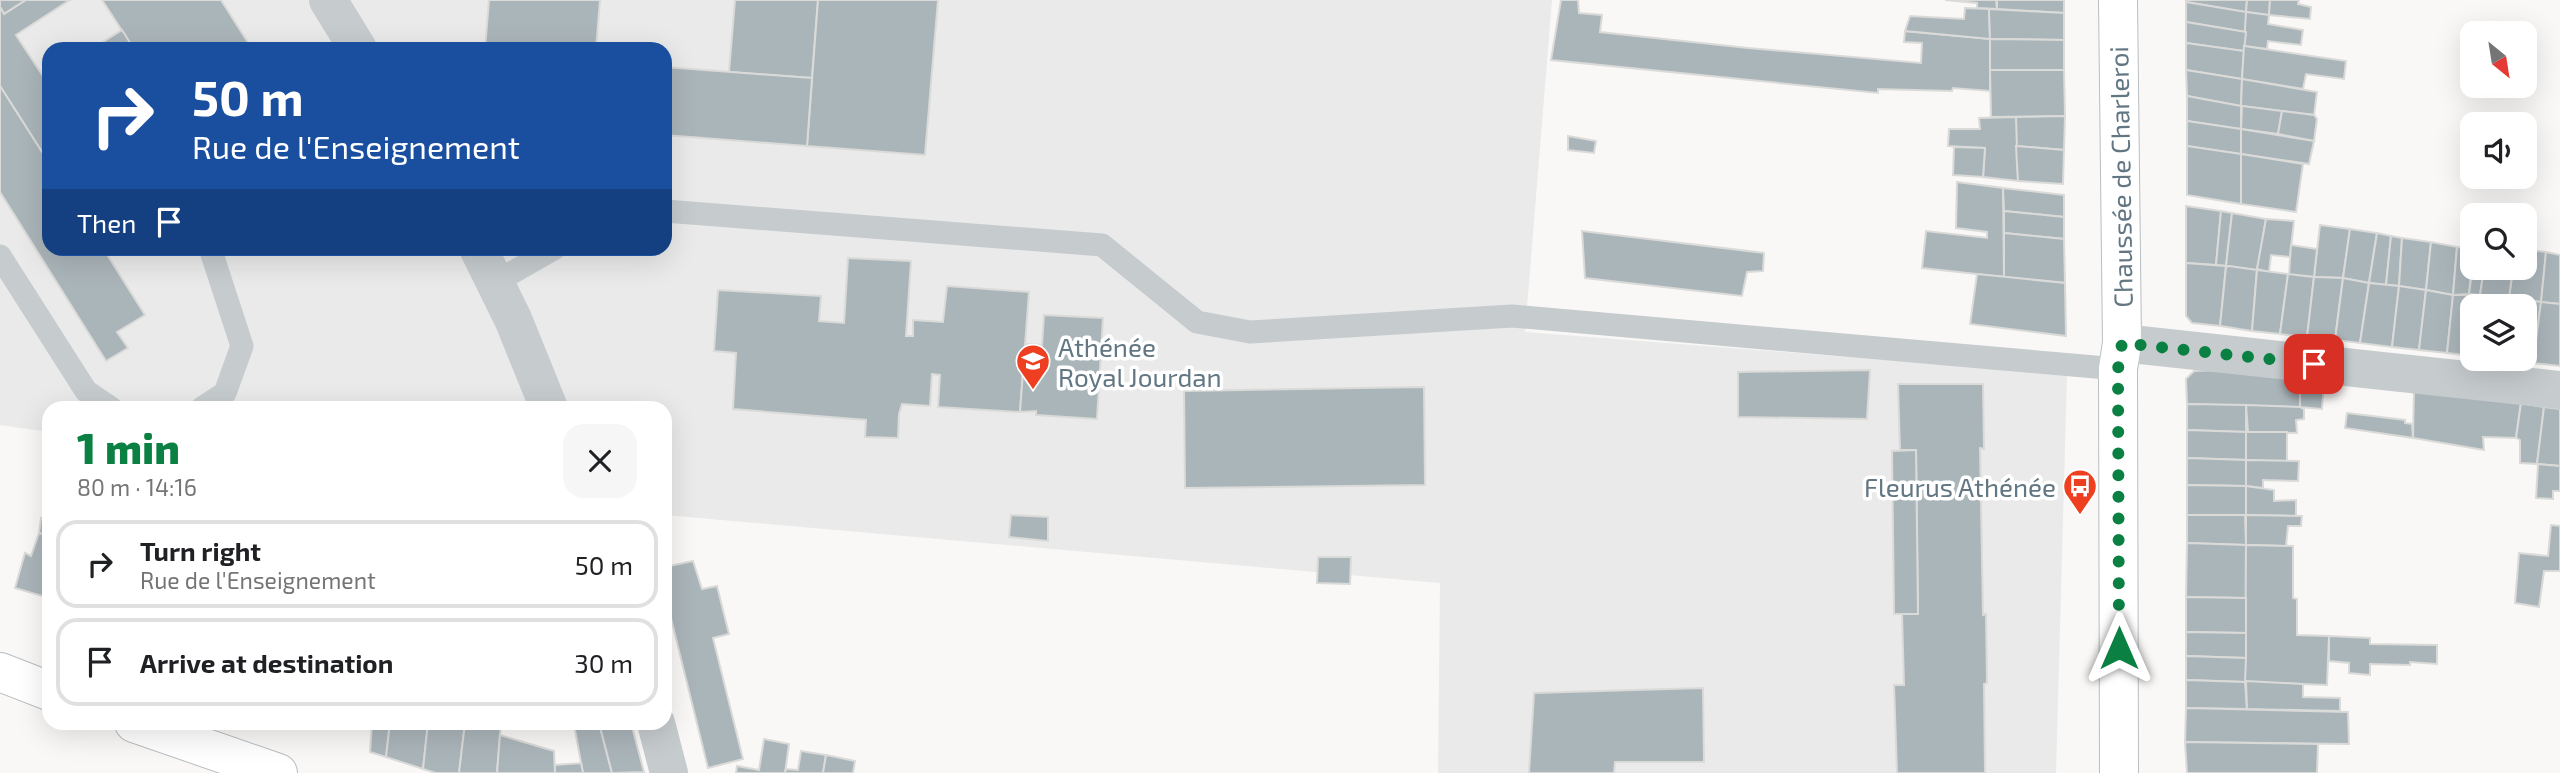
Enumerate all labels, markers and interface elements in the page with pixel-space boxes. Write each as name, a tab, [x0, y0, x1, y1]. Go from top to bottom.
north arrow	[2460, 21, 2538, 98]
map controls	[2460, 21, 2537, 371]
street label: Chaussée de Charleroi	[2102, 46, 2138, 308]
text: 50 m	[192, 67, 304, 126]
icon: right	[77, 70, 168, 161]
button: sound	[2460, 112, 2537, 189]
text: Rue de l'Enseignement	[192, 127, 520, 165]
icon: arrive	[150, 203, 188, 241]
button: search	[2460, 203, 2537, 280]
text: Then	[77, 207, 136, 238]
button: layers	[2460, 294, 2537, 371]
place label: Athénée Royal Jourdan	[1058, 331, 1222, 392]
pin	[2284, 334, 2344, 394]
school or university icon: Athénée Royal Jourdan	[1014, 342, 1052, 391]
icon: arrive	[2295, 345, 2333, 383]
text: 1 min	[77, 422, 180, 472]
button: close	[563, 424, 637, 498]
bus stop icon: Fleurus Athénée	[2061, 467, 2099, 516]
place label: Fleurus Athénée	[1864, 471, 2056, 502]
text: 80 m · 14:16	[77, 473, 197, 501]
text: Turn right	[140, 535, 261, 566]
icon: right	[81, 545, 119, 583]
text: 50 m	[575, 549, 633, 580]
text: Rue de l'Enseignement	[140, 566, 376, 594]
position arrow	[2082, 611, 2156, 685]
icon: arrive	[81, 643, 119, 681]
text: Arrive at destination	[140, 647, 393, 678]
text: 30 m	[574, 647, 633, 678]

